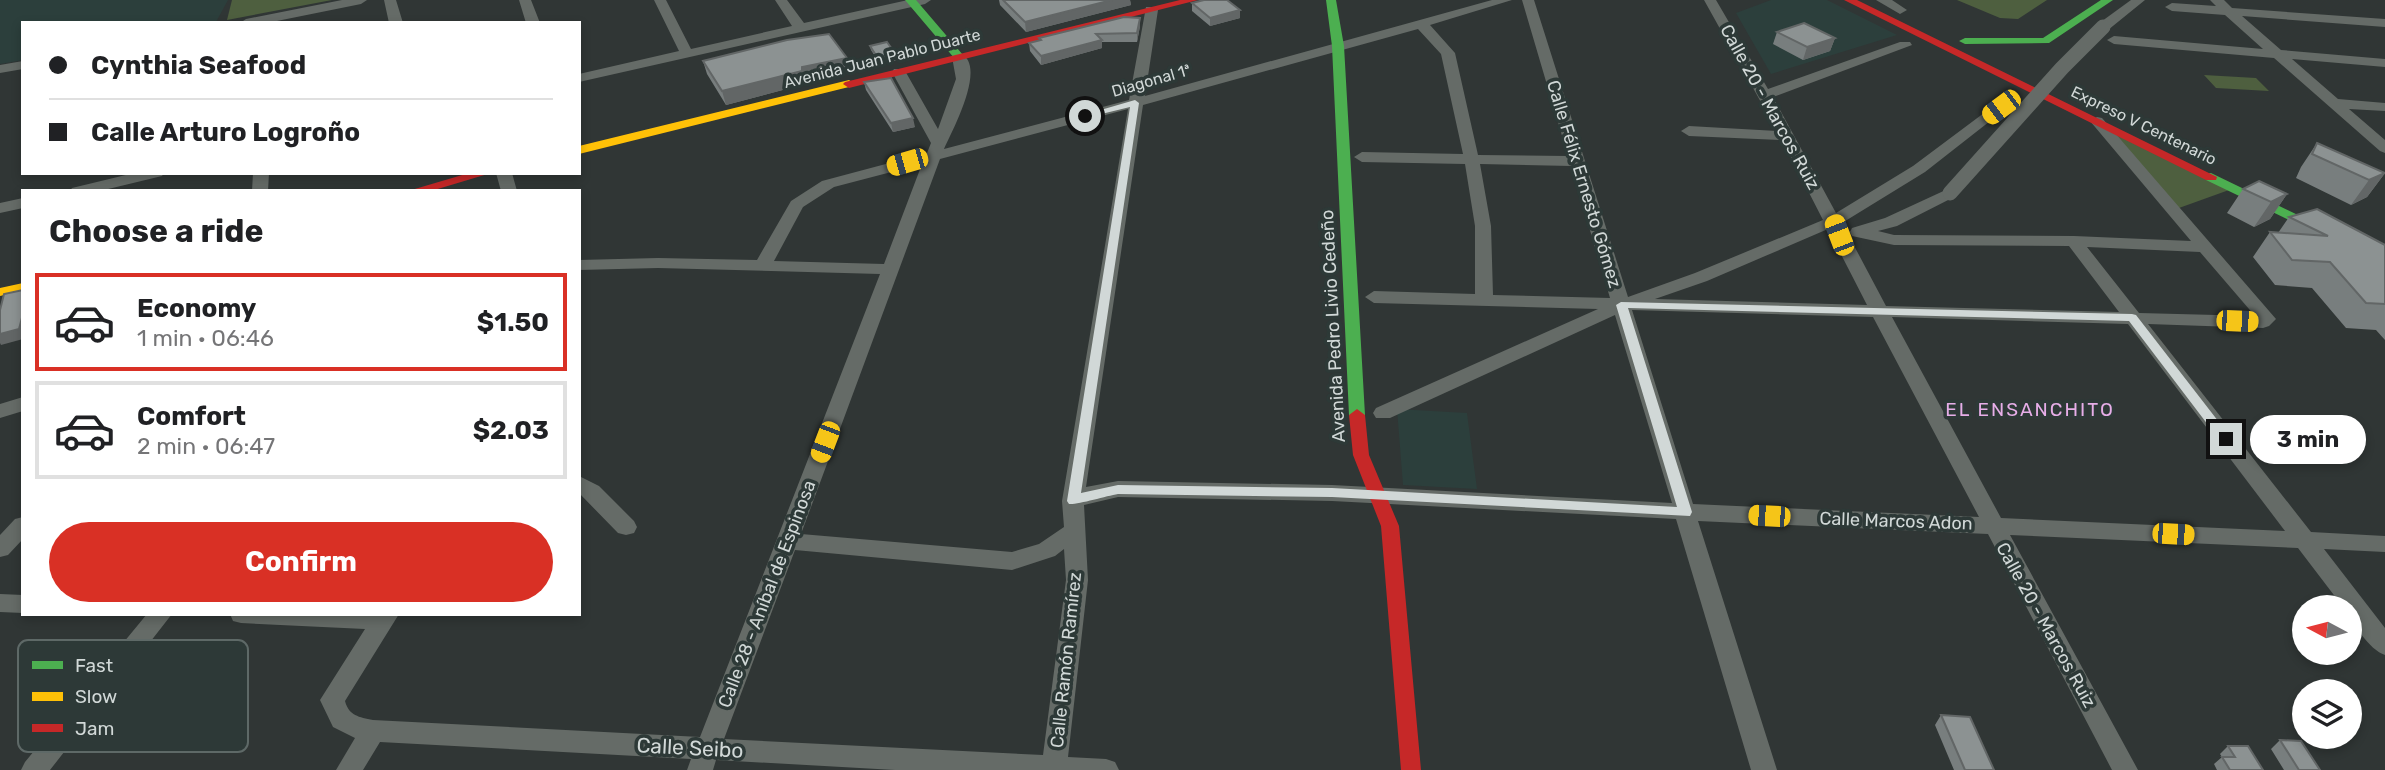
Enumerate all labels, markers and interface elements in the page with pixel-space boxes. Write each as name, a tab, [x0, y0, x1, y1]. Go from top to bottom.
street label: Calle 20 - Marcos Ruiz	[1715, 21, 1825, 193]
street label: Avenida Juan Pablo Duarte	[782, 25, 982, 92]
text: Cynthia Seafood	[91, 50, 306, 81]
street label: Diagonal 1ª	[1109, 60, 1193, 101]
street label: Calle Félix Ernesto Gómez	[1542, 78, 1626, 290]
street label: Expreso V Centenario	[2068, 82, 2220, 169]
car	[1978, 86, 2025, 128]
route start	[1069, 100, 1101, 132]
text: Calle Arturo Logroño	[91, 117, 360, 148]
car	[884, 146, 931, 178]
street label: Avenida Pedro Livio Cedeño	[1316, 209, 1350, 443]
text: Choose a ride	[49, 212, 263, 250]
car	[1822, 212, 1857, 258]
icon: car	[53, 291, 116, 354]
text: Economy	[137, 293, 256, 324]
text: $1.50	[477, 307, 549, 338]
car	[2216, 310, 2259, 332]
text: 1 min · 06:46	[137, 324, 274, 352]
district label: EL ENSANCHITO	[1945, 398, 2115, 421]
icon: car	[53, 399, 116, 462]
text: Comfort	[137, 401, 246, 432]
callout: 3 min	[2250, 414, 2366, 464]
text: $2.03	[473, 415, 549, 446]
car	[808, 419, 843, 465]
route end	[2210, 423, 2242, 455]
text: 3 min	[2277, 425, 2339, 453]
text: 2 min · 06:47	[137, 432, 275, 460]
street label: Calle 28 - Aníbal de Espinosa	[713, 477, 821, 711]
car	[1748, 504, 1791, 528]
street label: Calle Marcos Adon	[1819, 507, 1973, 535]
button: Confirm	[49, 522, 553, 602]
car	[2152, 522, 2195, 546]
street label: Calle 20 - Marcos Ruiz	[1991, 539, 2101, 711]
street label: Calle Ramón Ramírez	[1046, 571, 1086, 749]
north arrow	[2292, 595, 2362, 665]
map controls	[2292, 595, 2362, 749]
legend	[18, 640, 248, 752]
text: Fast	[75, 654, 114, 677]
button: layers	[2292, 679, 2362, 749]
text: Slow	[75, 685, 117, 708]
text: Jam	[75, 717, 114, 740]
street label: Calle Seibo	[636, 732, 744, 763]

